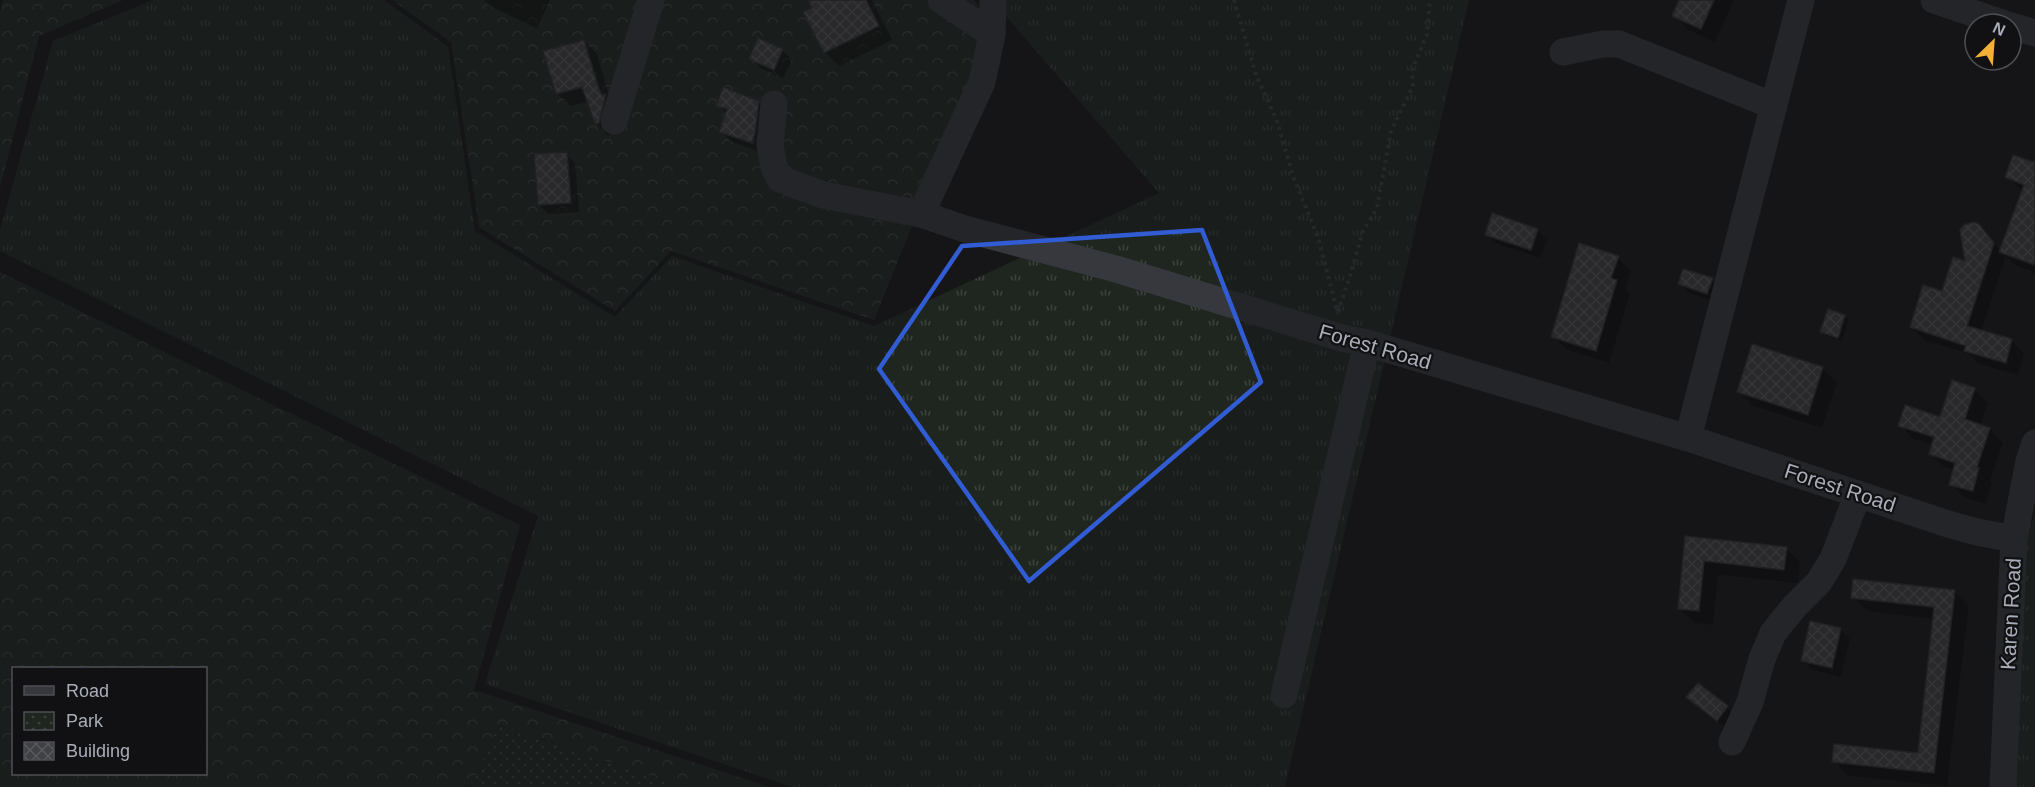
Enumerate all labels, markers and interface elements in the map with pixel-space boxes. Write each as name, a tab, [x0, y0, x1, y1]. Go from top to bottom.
north arrow	[1963, 12, 2023, 72]
text: N	[1990, 19, 2008, 39]
street label: Forest Road	[1316, 320, 1434, 374]
street label: Forest Road	[1782, 459, 1899, 516]
street label: Karen Road	[1996, 557, 2025, 671]
legend	[12, 667, 207, 775]
text: Road	[66, 681, 109, 701]
text: Park	[66, 711, 104, 731]
text: Building	[66, 741, 130, 761]

